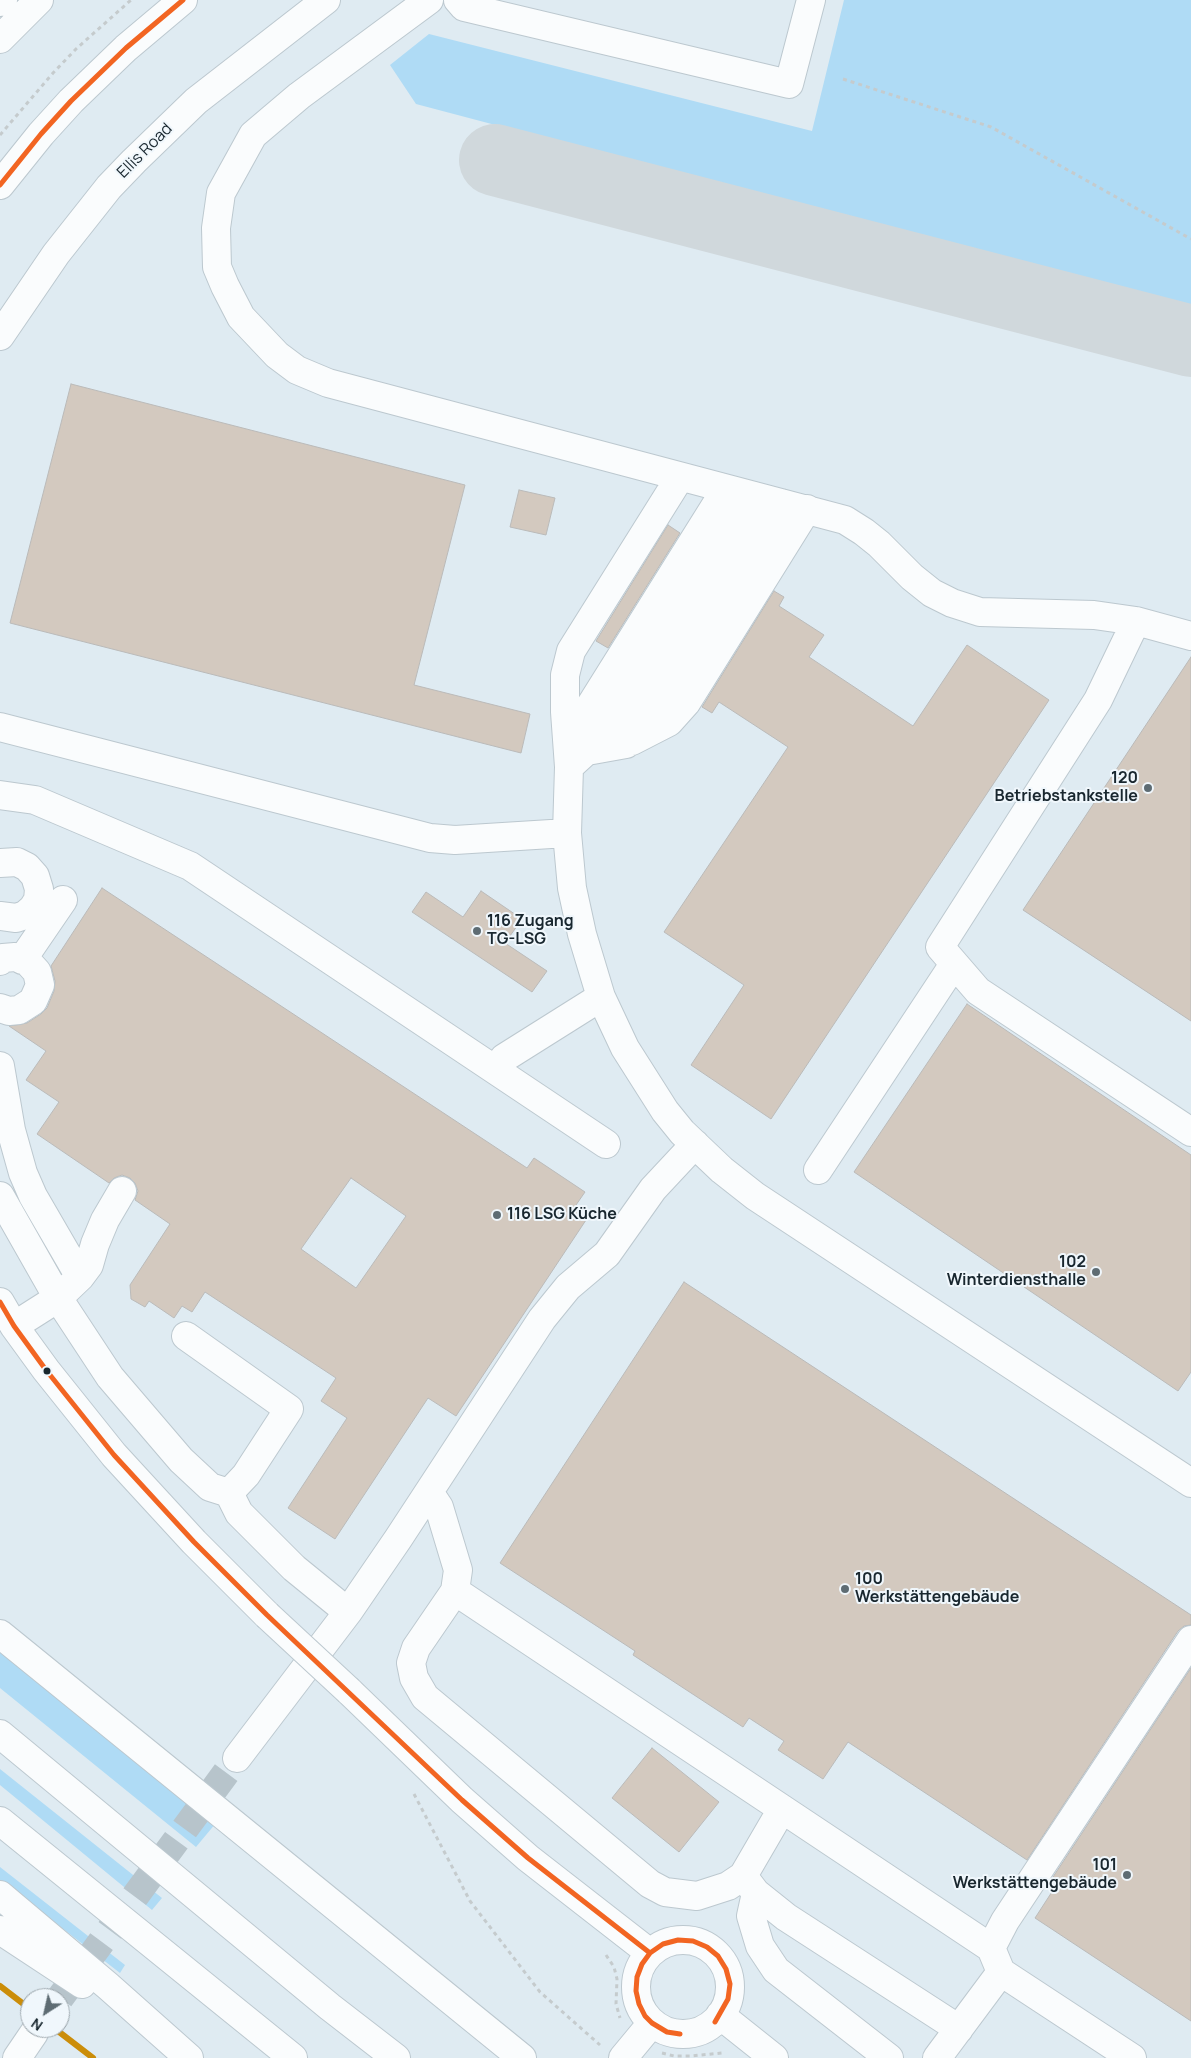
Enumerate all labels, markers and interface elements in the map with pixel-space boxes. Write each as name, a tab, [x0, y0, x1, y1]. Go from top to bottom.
street label: Ellis Road	[114, 120, 176, 182]
place label: 120 Betriebstankstelle	[995, 769, 1138, 807]
marker: 120 Betriebstankstelle	[1142, 782, 1154, 794]
place label: 116 Zugang TG-LSG	[487, 912, 574, 950]
marker: 116 Zugang TG-LSG	[471, 925, 483, 937]
place label: 116 LSG Küche	[507, 1205, 617, 1225]
marker: 116 LSG Küche	[491, 1209, 503, 1221]
place label: 102 Winterdiensthalle	[947, 1253, 1086, 1291]
marker: 102 Winterdiensthalle	[1090, 1266, 1102, 1278]
unlabelled marker	[42, 1366, 52, 1376]
place label: 100 Werkstättengebäude	[855, 1570, 1019, 1608]
marker: 100 Werkstättengebäude	[839, 1583, 851, 1595]
place label: 101 Werkstättengebäude	[953, 1856, 1117, 1894]
marker: 101 Werkstättengebäude	[1121, 1869, 1133, 1881]
north arrow	[20, 1988, 70, 2038]
text: N	[27, 2014, 46, 2036]

